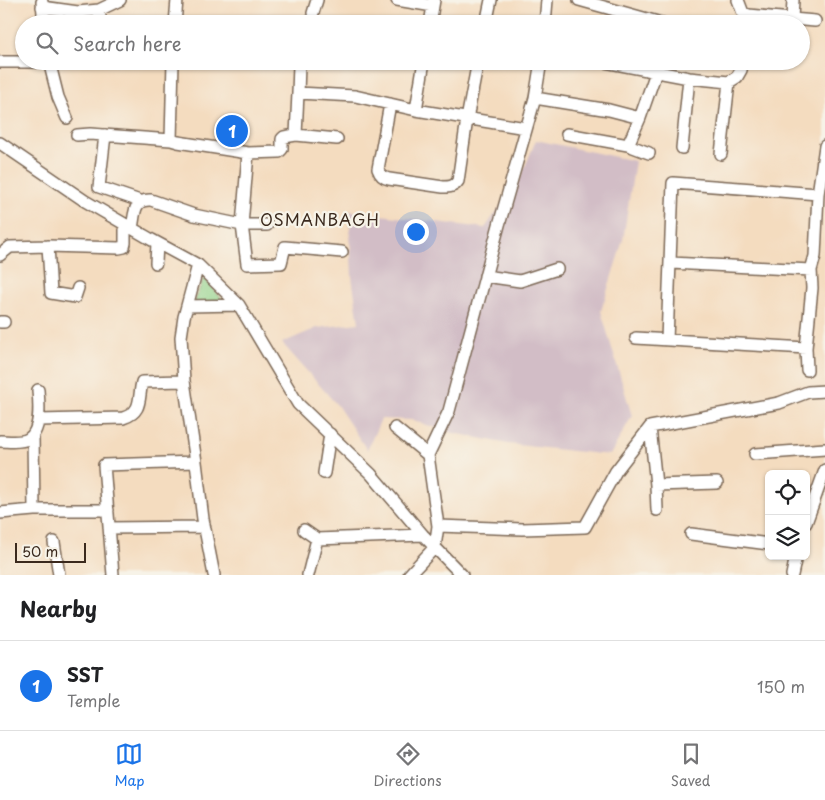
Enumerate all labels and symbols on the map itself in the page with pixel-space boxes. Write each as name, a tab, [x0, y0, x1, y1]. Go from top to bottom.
pin: 1	[216, 112, 248, 150]
district label: OSMANBAGH	[260, 207, 380, 231]
your location	[403, 219, 429, 245]
scale bar	[15, 540, 86, 563]

